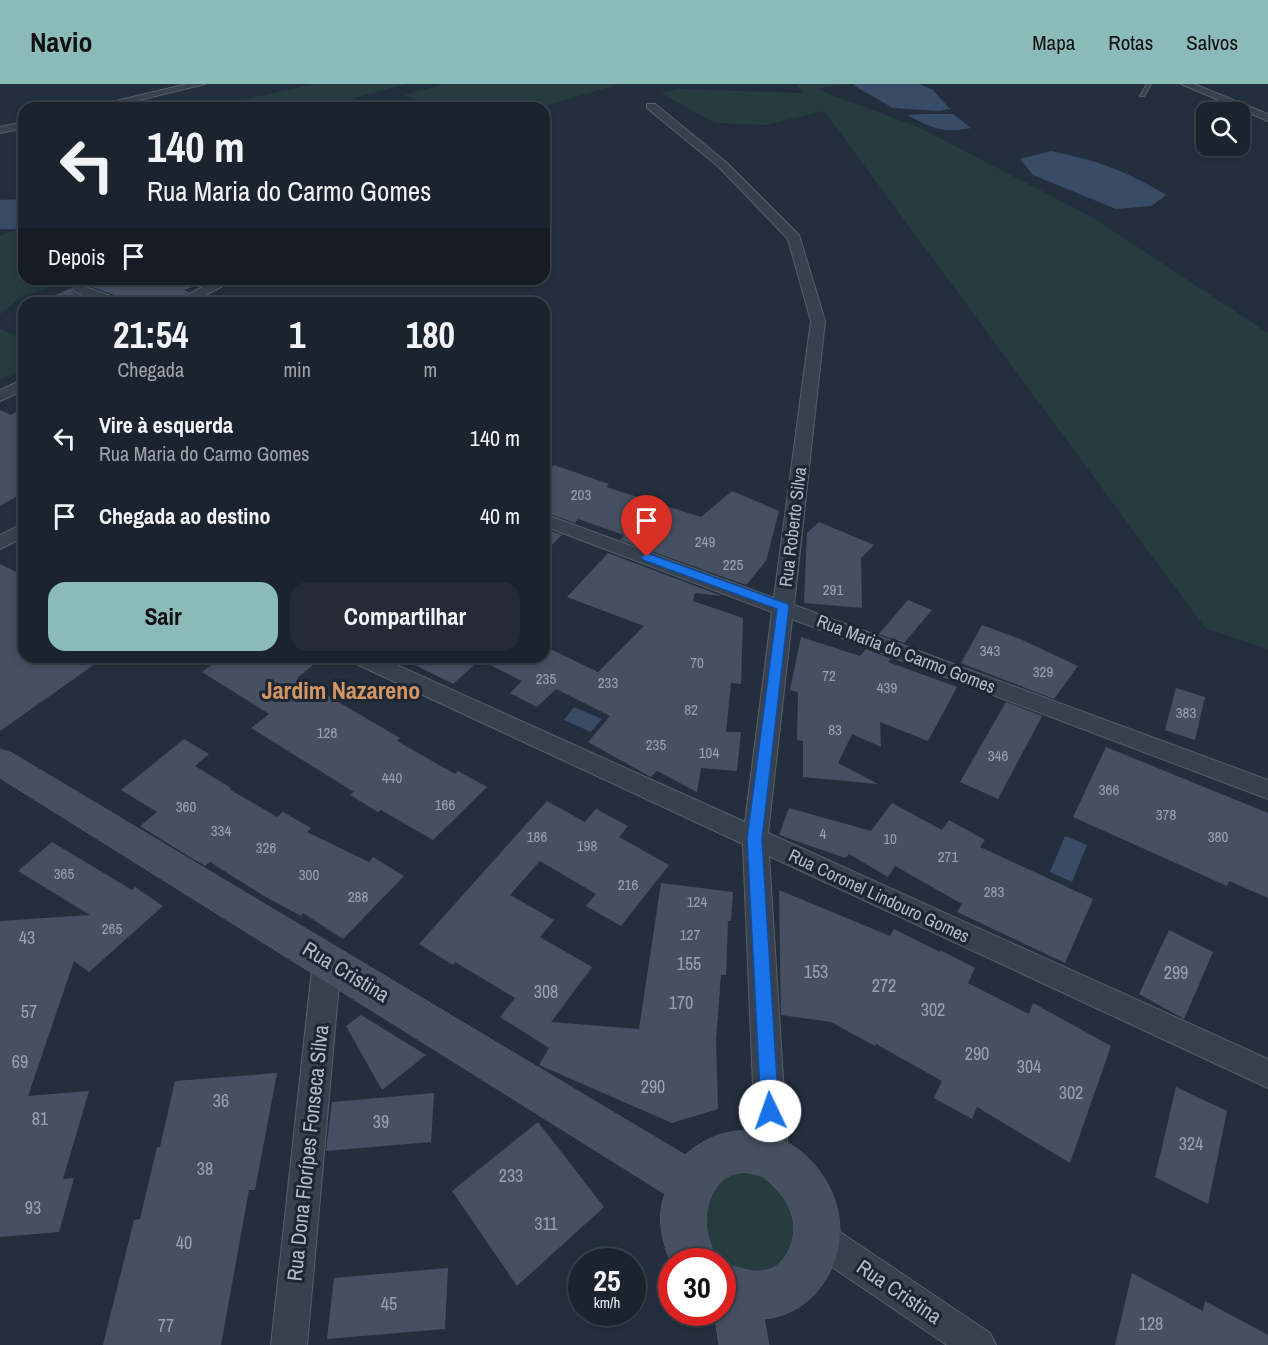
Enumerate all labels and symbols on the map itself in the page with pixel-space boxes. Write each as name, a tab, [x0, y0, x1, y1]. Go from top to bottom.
street label: Rua Roberto Silva	[773, 466, 812, 588]
house number: 203	[571, 484, 591, 505]
pin	[621, 495, 672, 557]
house number: 249	[695, 531, 715, 552]
house number: 225	[723, 554, 743, 575]
house number: 291	[823, 579, 843, 600]
street label: Rua Maria do Carmo Gomes	[813, 608, 999, 699]
house number: 343	[980, 640, 1000, 661]
house number: 70	[690, 652, 704, 673]
house number: 329	[1033, 661, 1053, 682]
house number: 72	[822, 665, 836, 686]
house number: 235	[536, 668, 556, 689]
house number: 233	[598, 672, 618, 693]
district label: Jardim Nazareno	[262, 674, 420, 706]
house number: 439	[877, 677, 897, 698]
house number: 82	[684, 699, 698, 720]
house number: 383	[1176, 702, 1196, 723]
house number: 83	[828, 719, 842, 740]
house number: 126	[317, 722, 337, 743]
house number: 235	[646, 734, 666, 755]
house number: 104	[699, 742, 719, 763]
house number: 346	[988, 745, 1008, 766]
house number: 440	[382, 767, 402, 788]
house number: 366	[1099, 779, 1119, 800]
house number: 166	[435, 794, 455, 815]
house number: 360	[176, 796, 196, 817]
house number: 378	[1156, 804, 1176, 825]
house number: 334	[211, 820, 231, 841]
house number: 4	[820, 823, 827, 844]
house number: 186	[527, 826, 547, 847]
house number: 380	[1208, 826, 1228, 847]
house number: 10	[883, 828, 897, 849]
house number: 198	[577, 835, 597, 856]
house number: 326	[256, 837, 276, 858]
street label: Rua Coronel Lindouro Gomes	[785, 843, 974, 948]
house number: 271	[938, 846, 958, 867]
house number: 365	[54, 863, 74, 884]
house number: 300	[299, 864, 319, 885]
house number: 216	[618, 874, 638, 895]
house number: 283	[984, 881, 1004, 902]
house number: 288	[348, 886, 368, 907]
house number: 124	[687, 891, 707, 912]
house number: 265	[102, 918, 122, 939]
house number: 127	[680, 924, 700, 945]
house number: 43	[19, 925, 35, 950]
street label: Rua Cristina	[297, 934, 396, 1009]
house number: 155	[677, 951, 701, 976]
house number: 153	[804, 959, 828, 984]
house number: 299	[1164, 960, 1188, 985]
house number: 272	[872, 973, 896, 998]
house number: 308	[534, 979, 558, 1004]
house number: 170	[669, 990, 693, 1015]
house number: 302	[921, 997, 945, 1022]
house number: 57	[21, 999, 37, 1024]
street label: Rua Dona Florípes Fonseca Silva	[280, 1023, 335, 1283]
house number: 290	[965, 1041, 989, 1066]
house number: 69	[12, 1049, 28, 1074]
house number: 304	[1017, 1054, 1041, 1079]
house number: 290	[641, 1074, 665, 1099]
position arrow	[738, 1079, 802, 1143]
house number: 302	[1059, 1080, 1083, 1105]
house number: 36	[213, 1088, 229, 1113]
house number: 81	[32, 1106, 49, 1131]
house number: 39	[373, 1109, 389, 1134]
house number: 324	[1179, 1131, 1203, 1156]
house number: 38	[197, 1156, 213, 1181]
house number: 233	[499, 1163, 523, 1188]
house number: 93	[25, 1195, 41, 1220]
house number: 311	[534, 1211, 559, 1236]
house number: 40	[176, 1230, 192, 1255]
speed limit sign: 30	[658, 1248, 736, 1326]
street label: Rua Cristina	[851, 1253, 948, 1331]
house number: 45	[381, 1291, 397, 1316]
house number: 128	[1139, 1311, 1163, 1336]
house number: 77	[158, 1313, 174, 1338]

